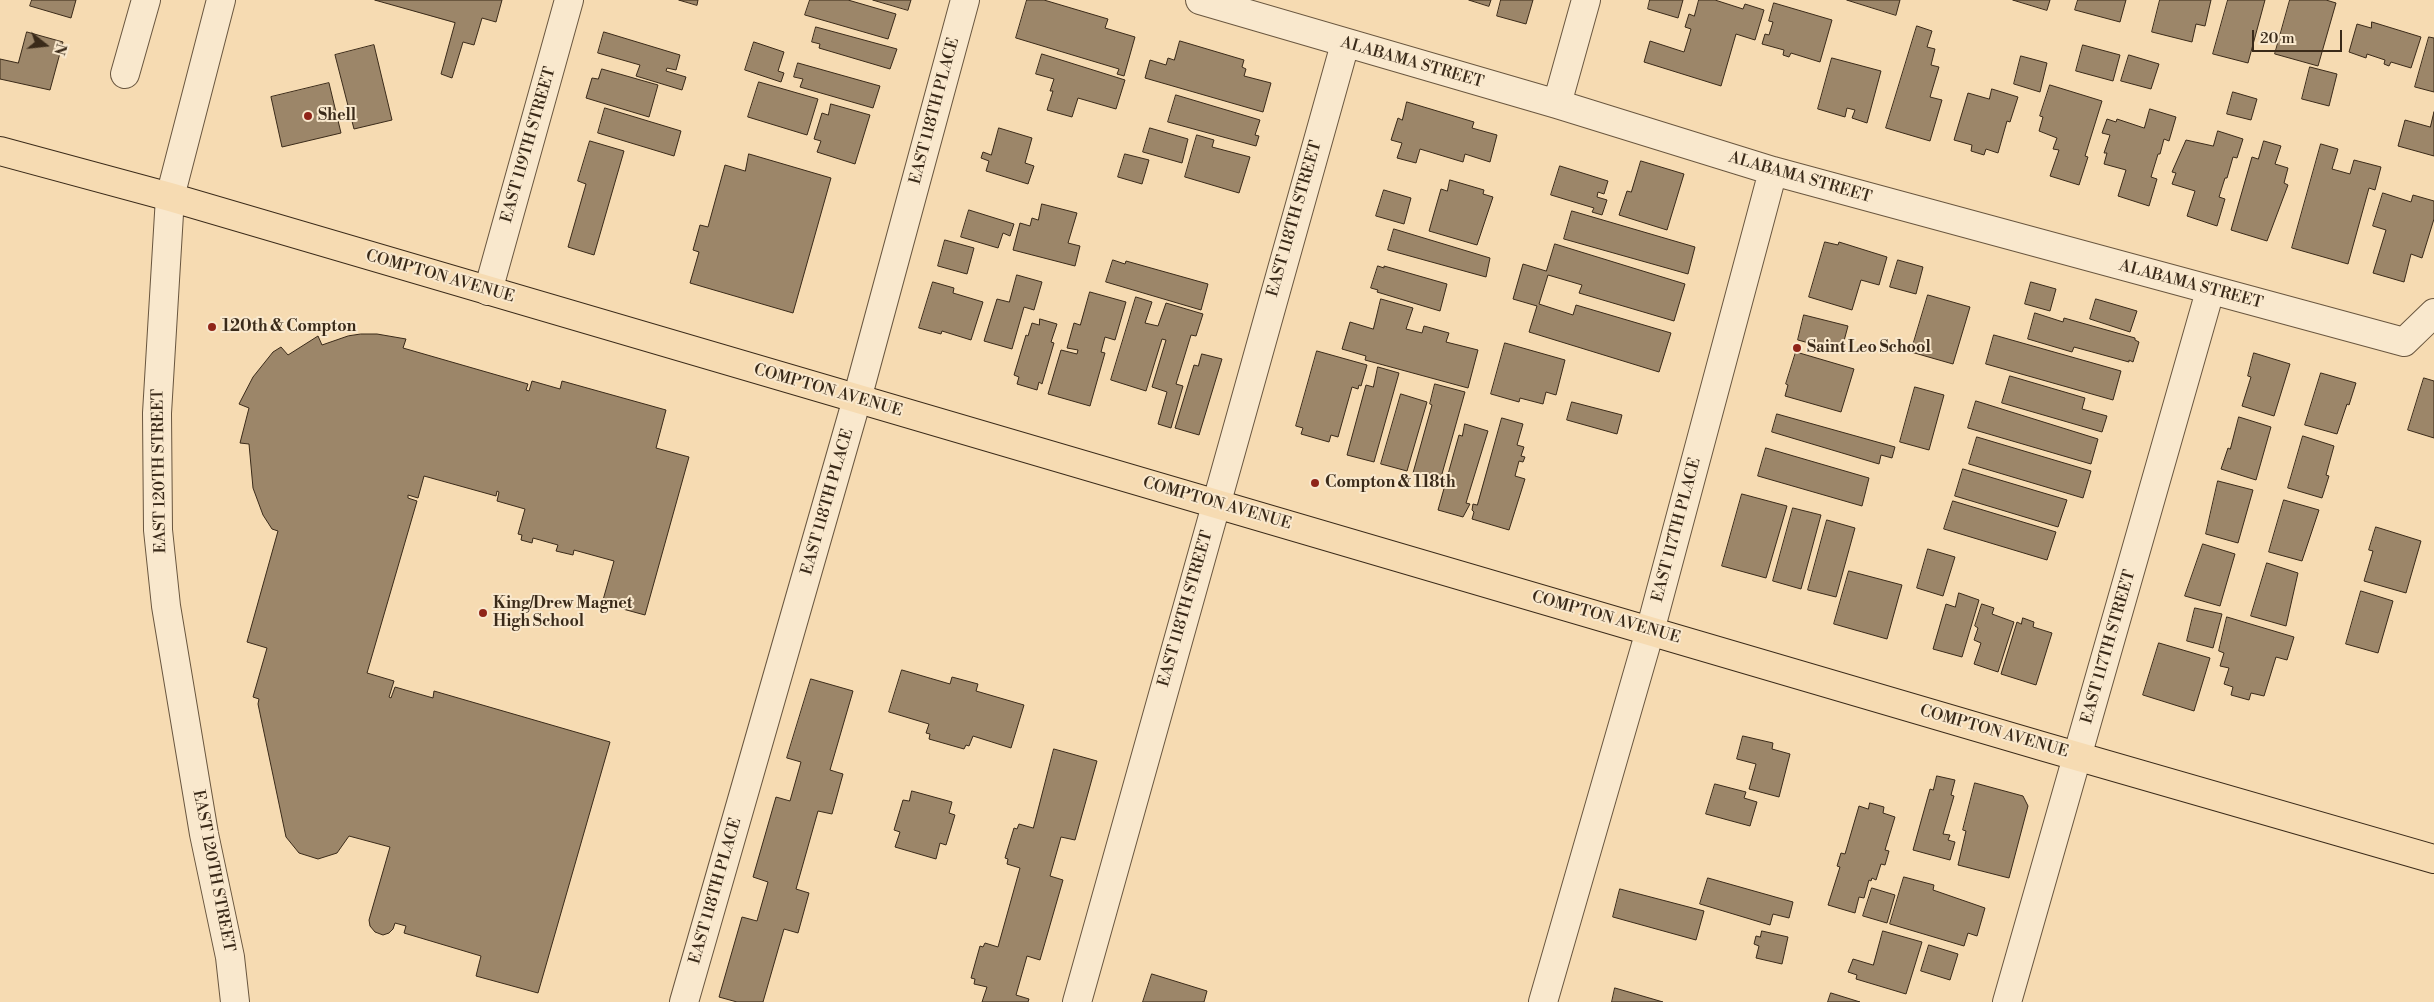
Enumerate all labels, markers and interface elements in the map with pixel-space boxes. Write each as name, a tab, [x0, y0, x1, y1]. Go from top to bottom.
north arrow	[20, 20, 70, 70]
scale bar	[2254, 20, 2344, 52]
text: 20 m	[2260, 29, 2295, 48]
street label: ALABAMA STREET	[1338, 33, 1486, 93]
street label: EAST 118TH PLACE	[906, 36, 964, 186]
text: N	[49, 41, 70, 57]
street label: EAST 119TH STREET	[498, 65, 560, 225]
place label: Shell	[318, 106, 356, 126]
marker: Shell	[302, 110, 314, 122]
street label: EAST 118TH STREET	[1264, 139, 1326, 299]
street label: ALABAMA STREET	[1726, 148, 1874, 208]
street label: COMPTON AVENUE	[363, 247, 517, 307]
street label: ALABAMA STREET	[2117, 257, 2265, 313]
place label: 120th & Compton	[222, 317, 356, 337]
marker: 120th & Compton	[206, 321, 218, 333]
place label: Saint Leo School	[1807, 338, 1931, 358]
marker: Saint Leo School	[1791, 342, 1803, 354]
street label: COMPTON AVENUE	[751, 361, 905, 421]
street label: EAST 120TH STREET	[149, 389, 171, 553]
street label: EAST 118TH PLACE	[798, 427, 858, 577]
street label: EAST 117TH PLACE	[1648, 456, 1706, 604]
place label: Compton & 118th	[1325, 473, 1456, 493]
street label: COMPTON AVENUE	[1140, 474, 1294, 534]
marker: Compton & 118th	[1309, 477, 1321, 489]
street label: EAST 118TH STREET	[1155, 529, 1217, 689]
street label: EAST 117TH STREET	[2078, 568, 2140, 726]
street label: COMPTON AVENUE	[1529, 588, 1683, 648]
place label: King/Drew Magnet High School	[493, 594, 633, 632]
marker: King/Drew Magnet High School	[477, 607, 489, 619]
street label: COMPTON AVENUE	[1917, 702, 2071, 762]
street label: EAST 120TH STREET	[188, 788, 238, 954]
street label: EAST 118TH PLACE	[686, 816, 746, 966]

